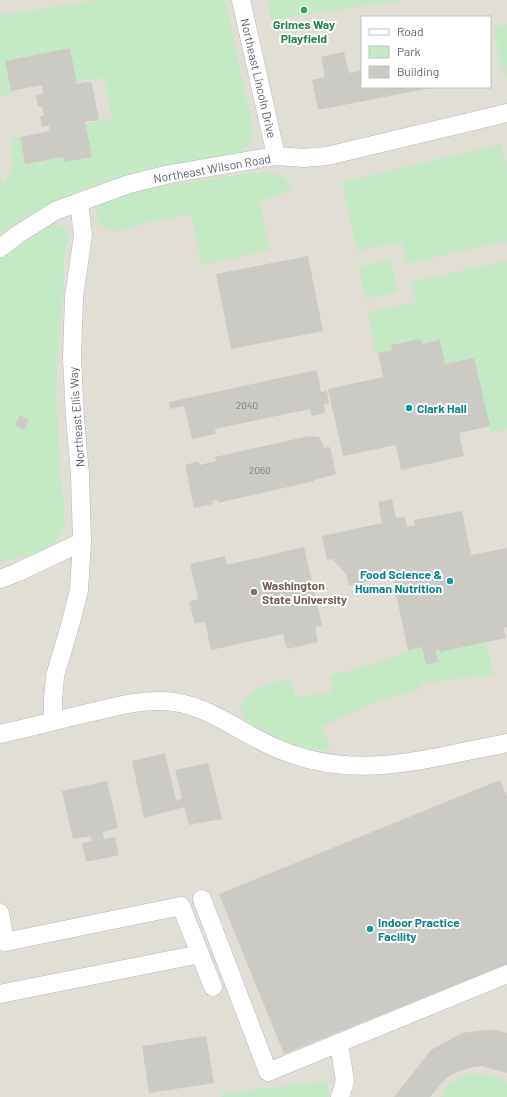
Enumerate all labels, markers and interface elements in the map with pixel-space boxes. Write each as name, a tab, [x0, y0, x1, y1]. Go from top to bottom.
marker: Grimes Way Playfield	[299, 5, 309, 15]
legend	[361, 16, 491, 88]
street label: Northeast Lincoln Drive	[238, 17, 280, 139]
place label: Grimes Way Playfield	[273, 17, 335, 45]
text: Road	[397, 24, 424, 38]
text: Park	[397, 44, 421, 58]
text: Building	[397, 64, 439, 78]
street label: Northeast Wilson Road	[152, 151, 272, 185]
street label: Northeast Ellis Way	[65, 366, 86, 468]
house number: 2040	[236, 399, 258, 411]
place label: Clark Hall	[417, 401, 467, 415]
marker: Clark Hall	[404, 403, 414, 413]
house number: 2060	[249, 464, 271, 476]
place label: Food Science & Human Nutrition	[355, 567, 442, 595]
marker: Food Science & Human Nutrition	[445, 576, 455, 586]
place label: Washington State University	[262, 578, 347, 606]
marker: Washington State University	[249, 587, 259, 597]
place label: Indoor Practice Facility	[378, 915, 460, 943]
marker: Indoor Practice Facility	[365, 924, 375, 934]

